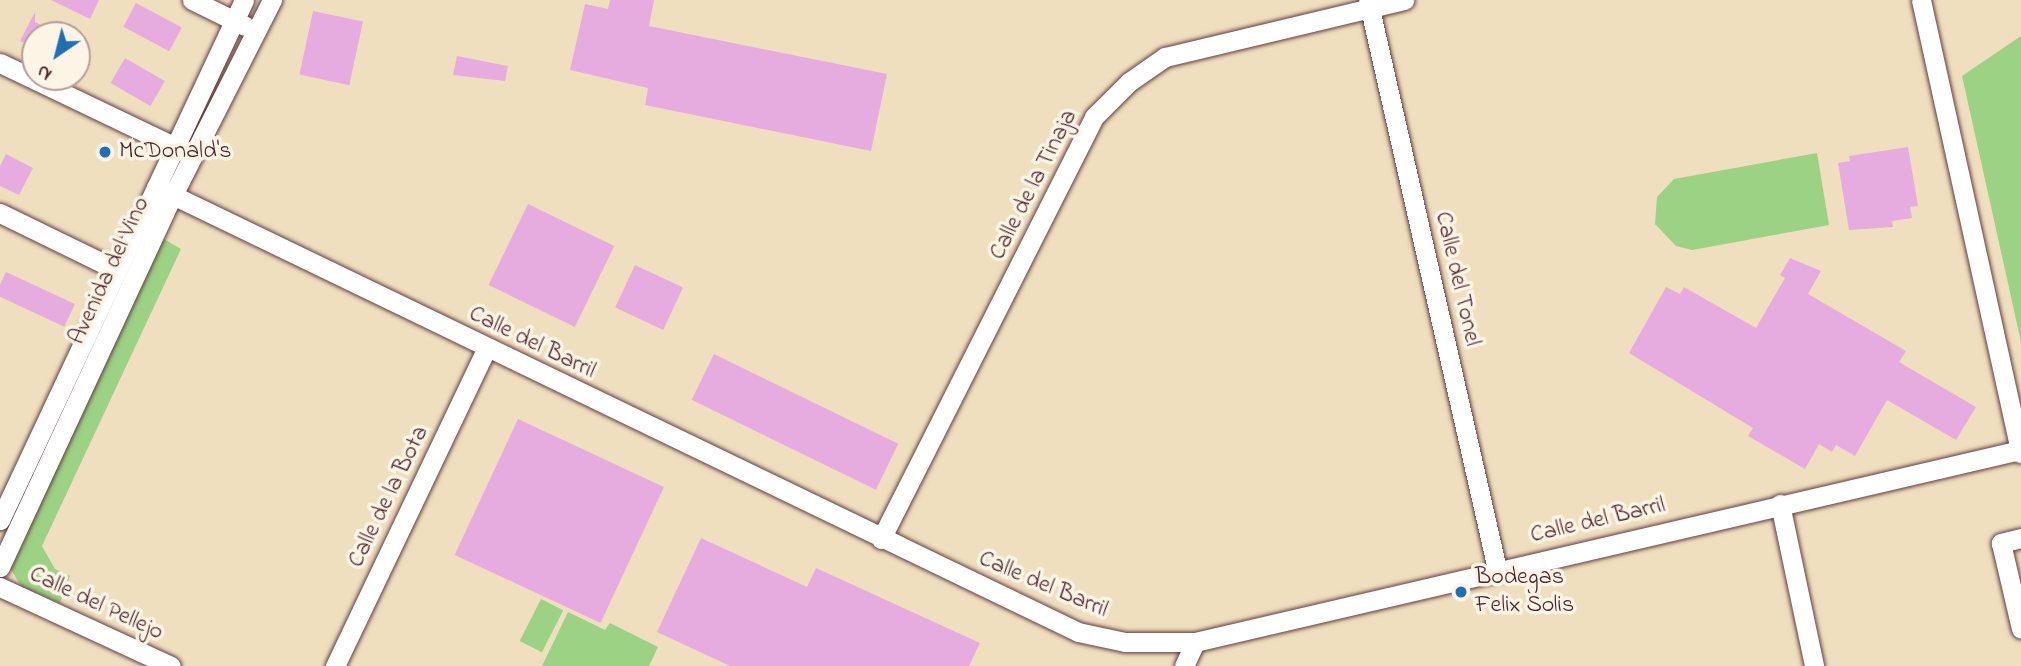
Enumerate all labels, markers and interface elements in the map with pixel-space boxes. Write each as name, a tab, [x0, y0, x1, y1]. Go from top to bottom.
north arrow	[21, 21, 91, 91]
text: N	[32, 57, 58, 87]
street label: Calle de la Tinaja	[984, 105, 1084, 265]
place label: McDonald's	[119, 138, 231, 166]
marker: McDonald's	[97, 144, 113, 160]
street label: Avenida del Vino	[63, 193, 157, 349]
street label: Calle del Tonel	[1428, 209, 1486, 349]
street label: Calle del Barril	[464, 300, 600, 386]
street label: Calle de la Bota	[342, 422, 436, 572]
street label: Calle del Barril	[1528, 491, 1668, 551]
street label: Calle del Barril	[974, 545, 1112, 625]
street label: Calle del Pellejo	[24, 560, 168, 648]
place label: Bodegas Felix Solis	[1475, 564, 1574, 620]
marker: Bodegas Felix Solis	[1453, 584, 1469, 600]

